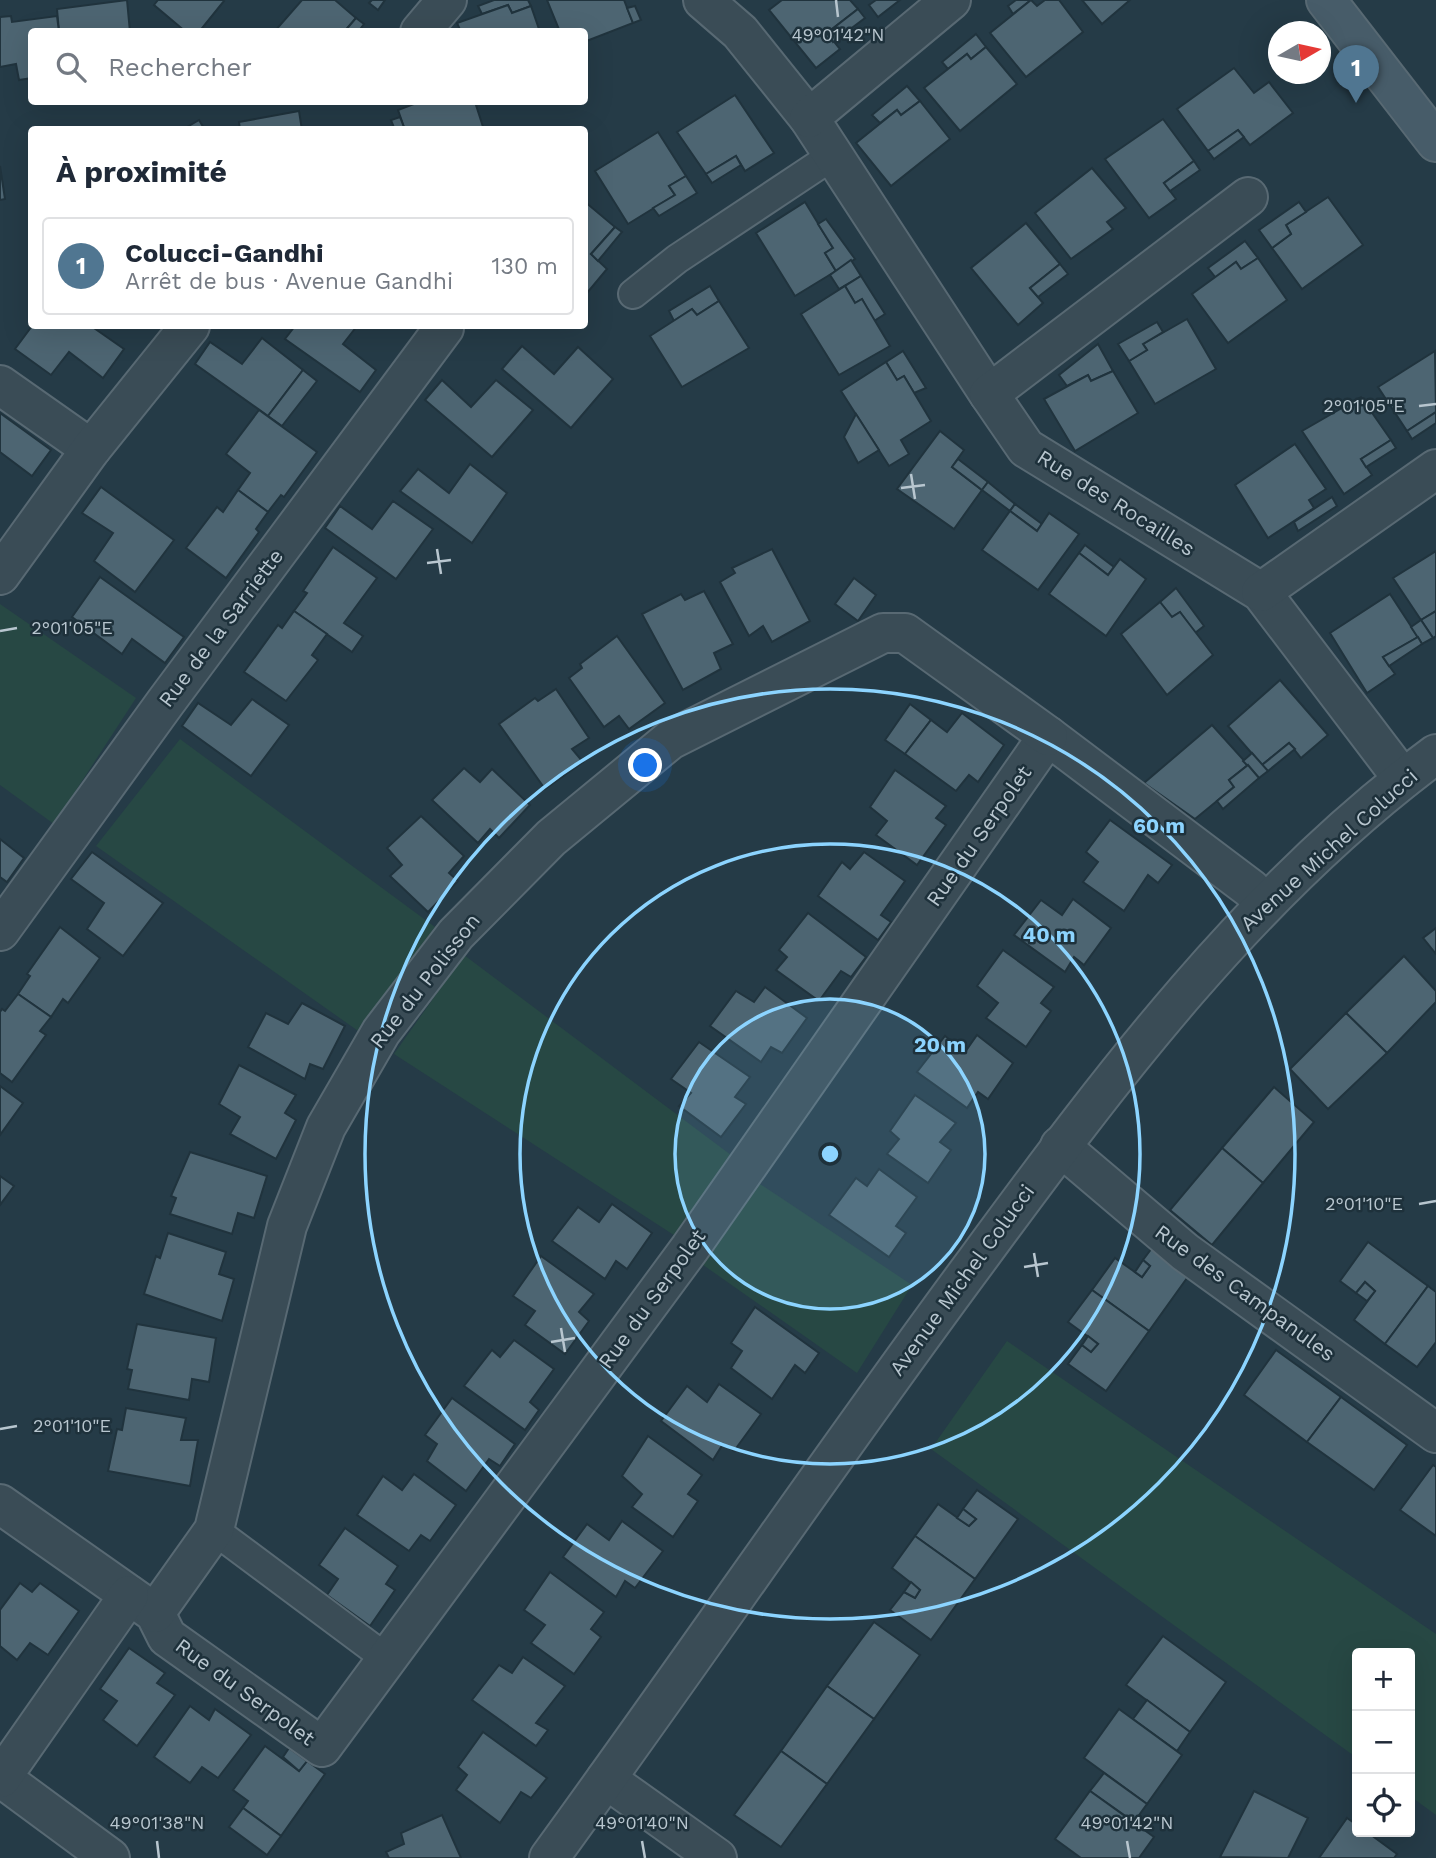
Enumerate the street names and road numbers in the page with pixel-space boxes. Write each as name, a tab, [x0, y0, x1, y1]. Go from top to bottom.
street label: Rue des Rocailles	[1033, 444, 1200, 561]
street label: Rue de la Sarriette	[153, 544, 288, 712]
street label: Rue du Serpolet	[921, 760, 1037, 911]
street label: Avenue Michel Colucci	[1235, 763, 1423, 936]
street label: Rue du Polisson	[364, 908, 485, 1053]
street label: Avenue Michel Colucci	[884, 1179, 1039, 1380]
street label: Rue des Campanules	[1150, 1219, 1340, 1366]
street label: Rue du Serpolet	[593, 1224, 711, 1373]
street label: Rue du Serpolet	[171, 1633, 320, 1751]

